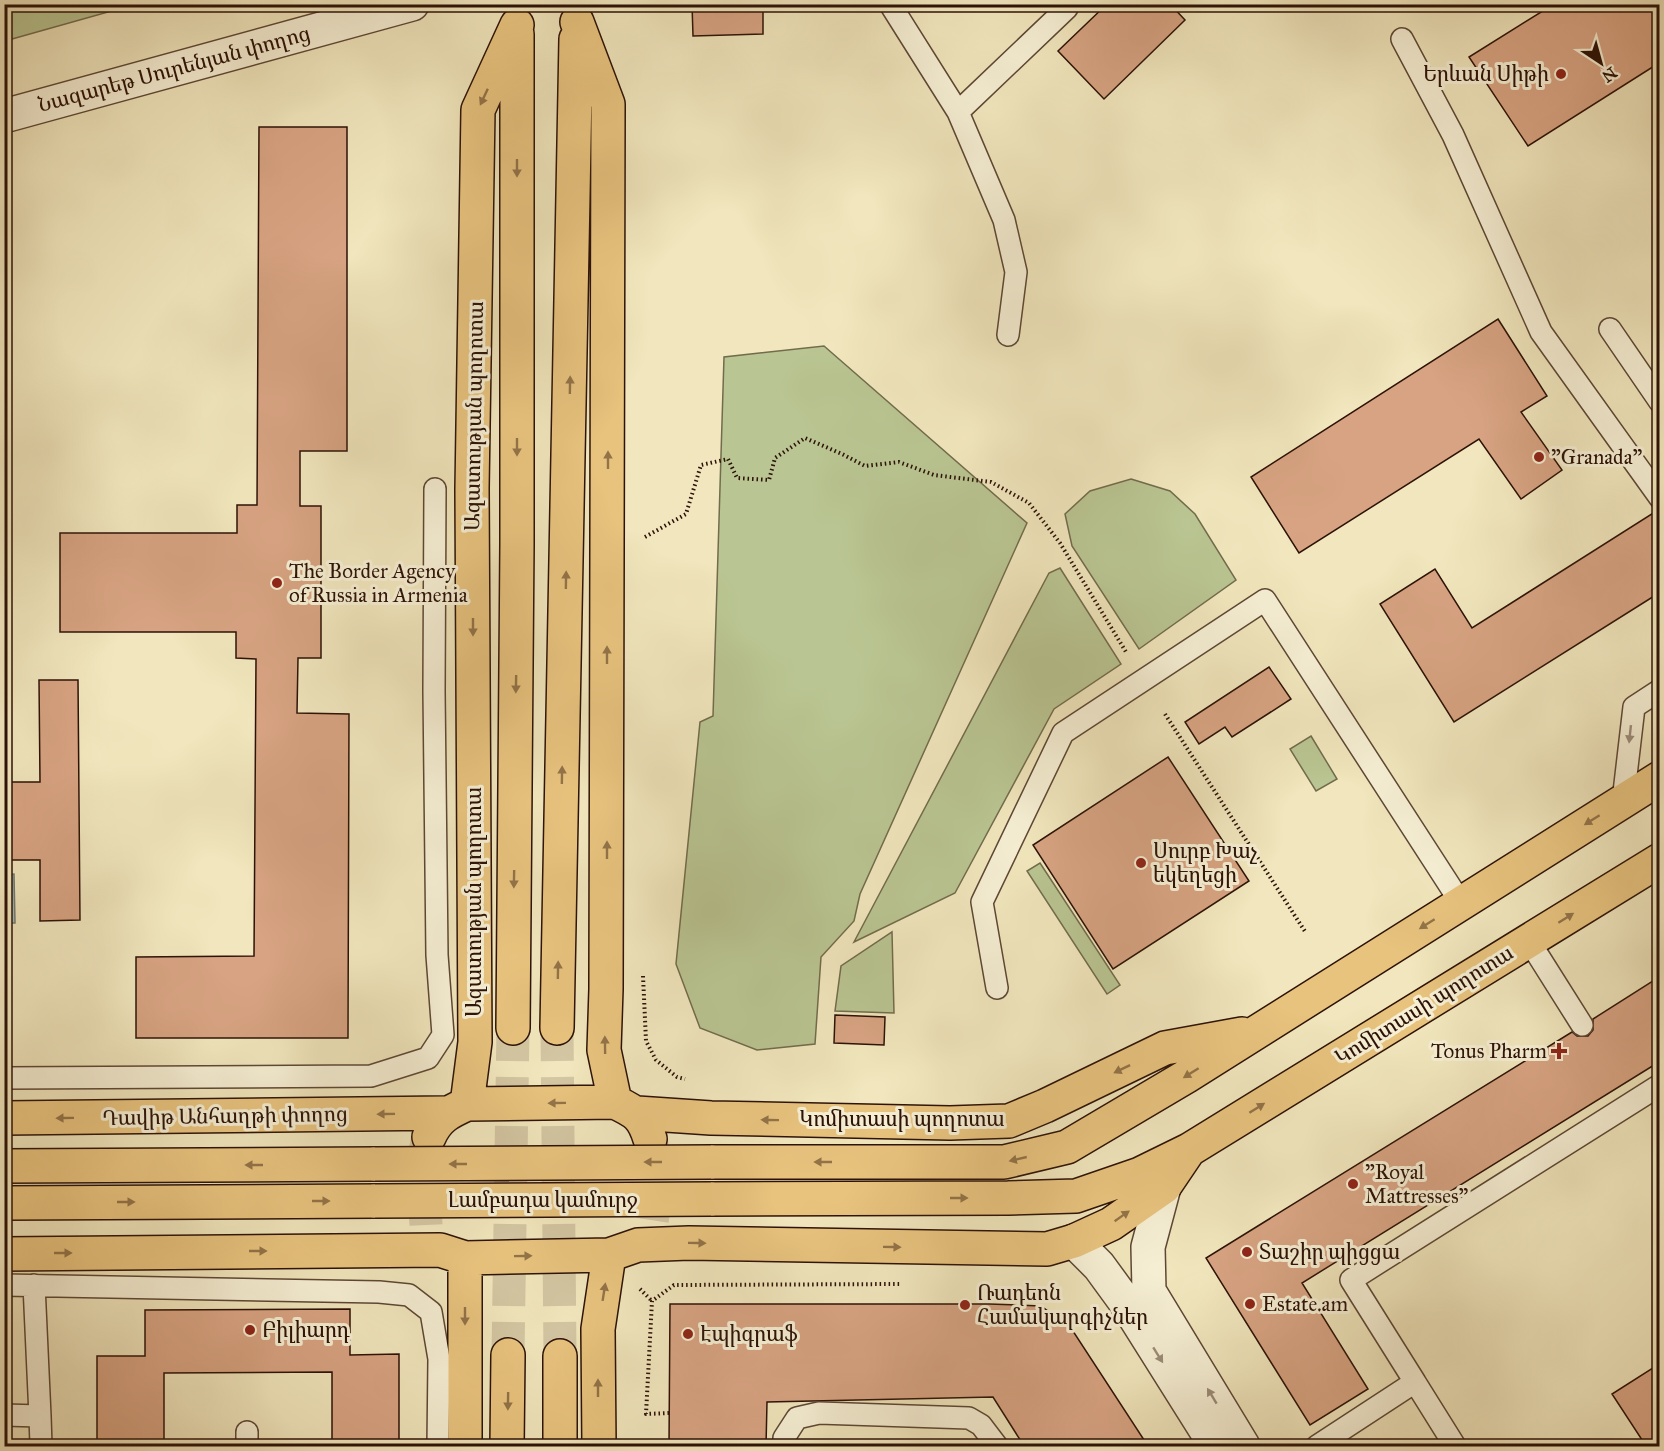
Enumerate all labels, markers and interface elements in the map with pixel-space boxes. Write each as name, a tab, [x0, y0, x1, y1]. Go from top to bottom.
street label: Նազարեթ Սուրենյան փողոց	[35, 20, 313, 118]
north arrow	[1571, 33, 1631, 93]
place label: Երևան Սիթի	[1423, 61, 1549, 87]
text: N	[1598, 63, 1621, 87]
marker: Երևան Սիթի	[1554, 67, 1568, 81]
one-way arrow	[479, 89, 488, 106]
one-way arrow	[512, 158, 522, 177]
street label: Ազատության պողոտա	[459, 301, 489, 531]
one-way arrow	[565, 376, 574, 395]
one-way arrow	[512, 437, 522, 456]
place label: "Granada"	[1551, 444, 1643, 470]
one-way arrow	[603, 450, 613, 469]
marker: "Granada"	[1532, 450, 1546, 464]
place label: The Border Agency of Russia in Armenia	[289, 558, 468, 608]
one-way arrow	[561, 571, 571, 590]
marker: The Border Agency of Russia in Armenia	[270, 576, 284, 590]
one-way arrow	[468, 617, 478, 636]
one-way arrow	[602, 645, 612, 664]
one-way arrow	[511, 674, 521, 693]
one-way arrow	[1625, 725, 1635, 744]
one-way arrow	[557, 766, 567, 785]
street label: Ազատության պողոտա	[461, 787, 487, 1017]
one-way arrow	[1584, 815, 1600, 826]
place label: Սուրբ Խաչ եկեղեցի	[1153, 838, 1258, 888]
one-way arrow	[602, 840, 612, 859]
marker: Սուրբ Խաչ եկեղեցի	[1134, 856, 1148, 870]
one-way arrow	[509, 869, 519, 888]
one-way arrow	[1558, 913, 1574, 924]
one-way arrow	[1419, 919, 1435, 930]
street label: Կոմիտասի պողոտա	[1330, 940, 1518, 1070]
one-way arrow	[553, 960, 563, 979]
one-way arrow	[600, 1035, 610, 1054]
place label: Tonus Pharm	[1431, 1038, 1547, 1064]
marker: Tonus Pharm	[1552, 1044, 1566, 1058]
one-way arrow	[1114, 1064, 1131, 1074]
one-way arrow	[1183, 1068, 1199, 1079]
one-way arrow	[547, 1098, 566, 1108]
street label: Դավիթ Անհաղթի փողոց	[102, 1101, 348, 1131]
one-way arrow	[1249, 1103, 1265, 1114]
street label: Կոմիտասի պողոտա	[799, 1106, 1005, 1132]
one-way arrow	[377, 1109, 396, 1119]
one-way arrow	[56, 1113, 75, 1123]
one-way arrow	[761, 1115, 780, 1124]
one-way arrow	[1008, 1155, 1027, 1164]
one-way arrow	[643, 1157, 662, 1167]
one-way arrow	[814, 1157, 833, 1167]
one-way arrow	[448, 1159, 467, 1169]
place label: "Royal Mattresses"	[1365, 1159, 1469, 1209]
one-way arrow	[244, 1160, 263, 1170]
marker: "Royal Mattresses"	[1346, 1177, 1360, 1191]
street label: Լամբադա կամուրջ	[448, 1187, 638, 1213]
one-way arrow	[949, 1193, 968, 1203]
one-way arrow	[311, 1196, 330, 1206]
one-way arrow	[116, 1197, 135, 1207]
one-way arrow	[1113, 1210, 1129, 1222]
one-way arrow	[687, 1239, 706, 1248]
place label: Տաշիր պիցցա	[1259, 1239, 1400, 1265]
one-way arrow	[882, 1242, 901, 1252]
marker: Տաշիր պիցցա	[1240, 1245, 1254, 1259]
one-way arrow	[248, 1247, 267, 1256]
one-way arrow	[53, 1248, 72, 1258]
one-way arrow	[514, 1252, 533, 1261]
place label: Ռադեոն Համակարգիչներ	[977, 1280, 1148, 1330]
one-way arrow	[599, 1282, 608, 1301]
place label: Estate.am	[1262, 1291, 1348, 1317]
marker: Estate.am	[1243, 1297, 1257, 1311]
marker: Ռադեոն Համակարգիչներ	[958, 1298, 972, 1312]
one-way arrow	[460, 1307, 470, 1326]
place label: Բիլիարդ	[262, 1317, 350, 1343]
place label: Էպիգրաֆ	[700, 1321, 798, 1347]
marker: Բիլիարդ	[243, 1323, 257, 1337]
marker: Էպիգրաֆ	[681, 1327, 695, 1341]
one-way arrow	[1152, 1347, 1163, 1363]
one-way arrow	[594, 1379, 603, 1398]
one-way arrow	[1207, 1388, 1218, 1404]
one-way arrow	[503, 1391, 513, 1410]

